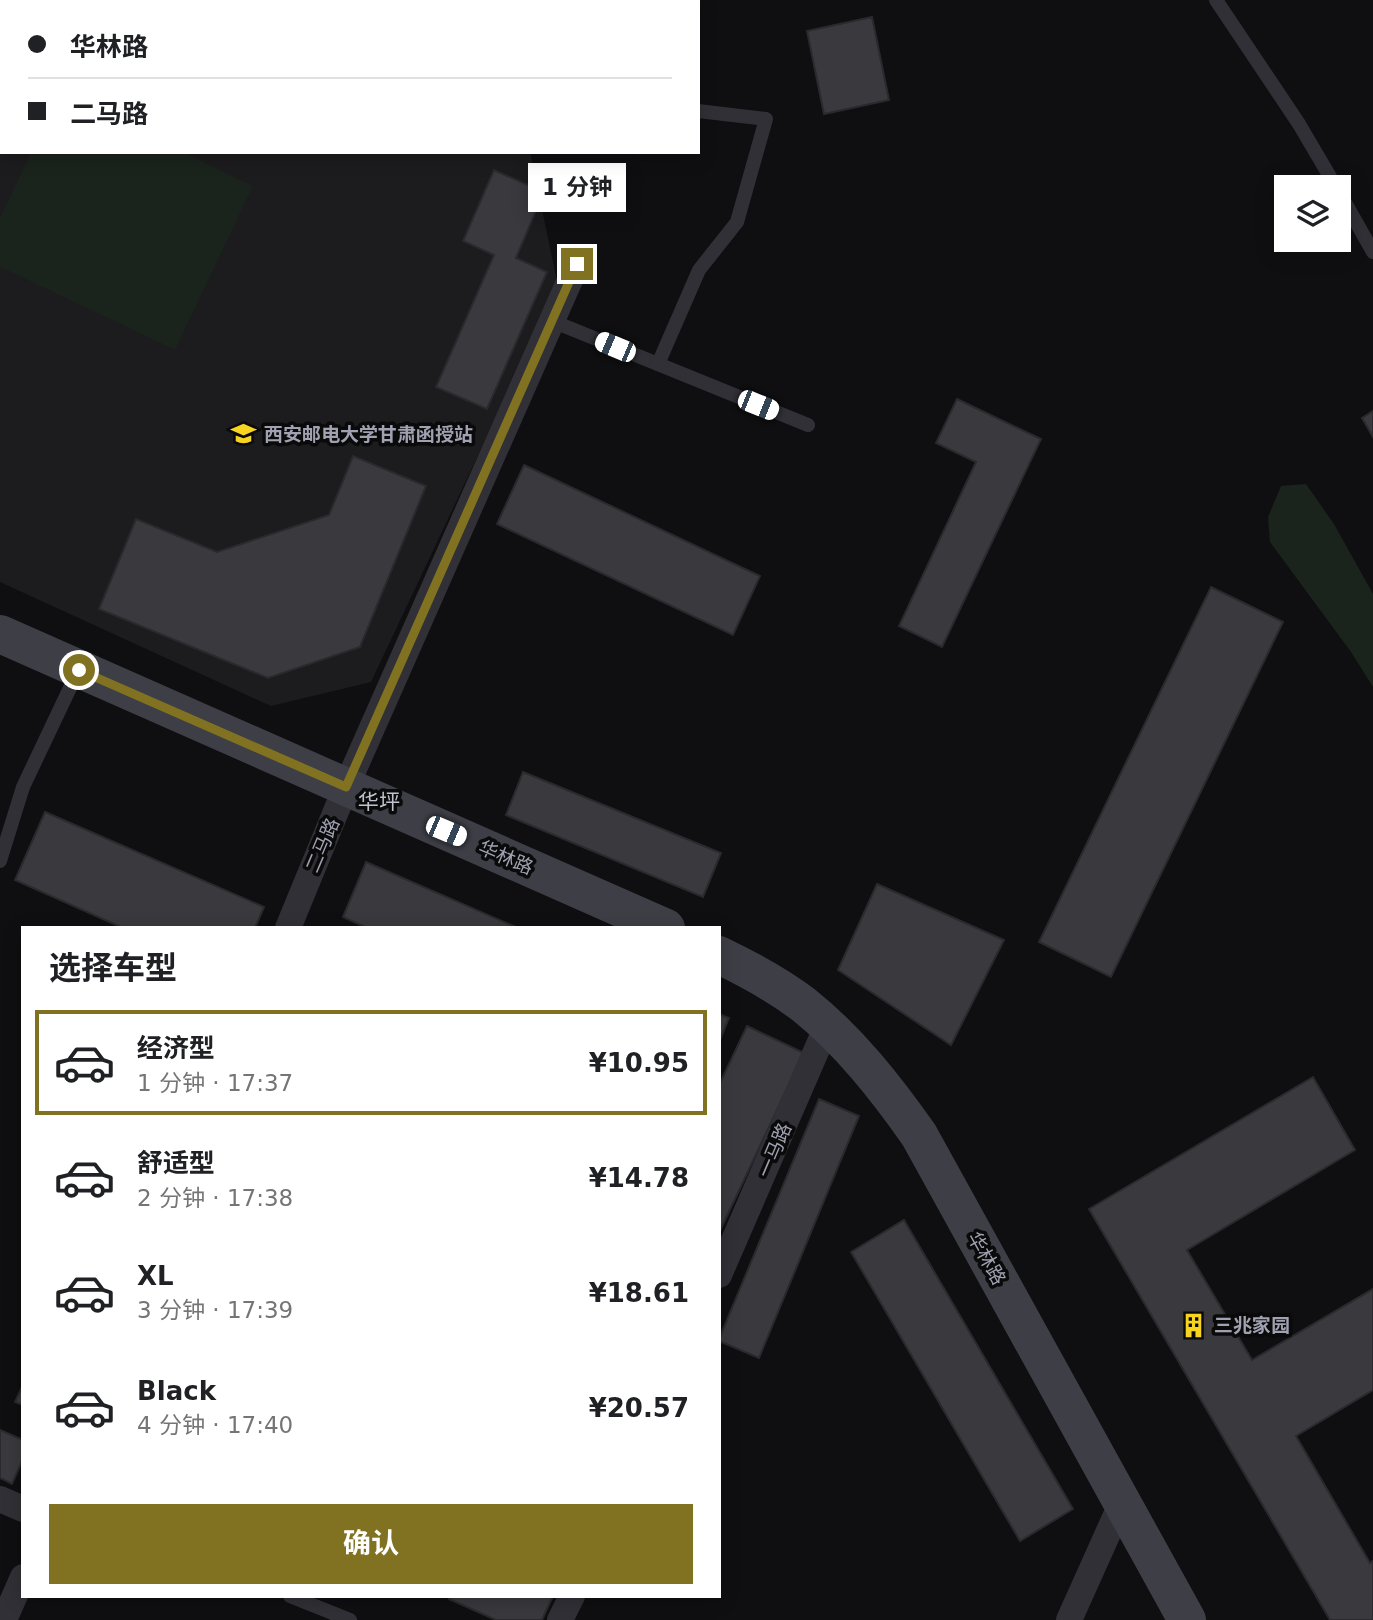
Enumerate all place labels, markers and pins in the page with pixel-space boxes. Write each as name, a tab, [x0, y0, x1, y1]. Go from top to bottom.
school or university icon: 西安邮电大学甘肃函授站	[230, 420, 258, 448]
place label: 西安邮电大学甘肃函授站	[264, 423, 473, 445]
building icon: 三兆家园	[1180, 1311, 1208, 1339]
place label: 三兆家园	[1214, 1314, 1290, 1336]

